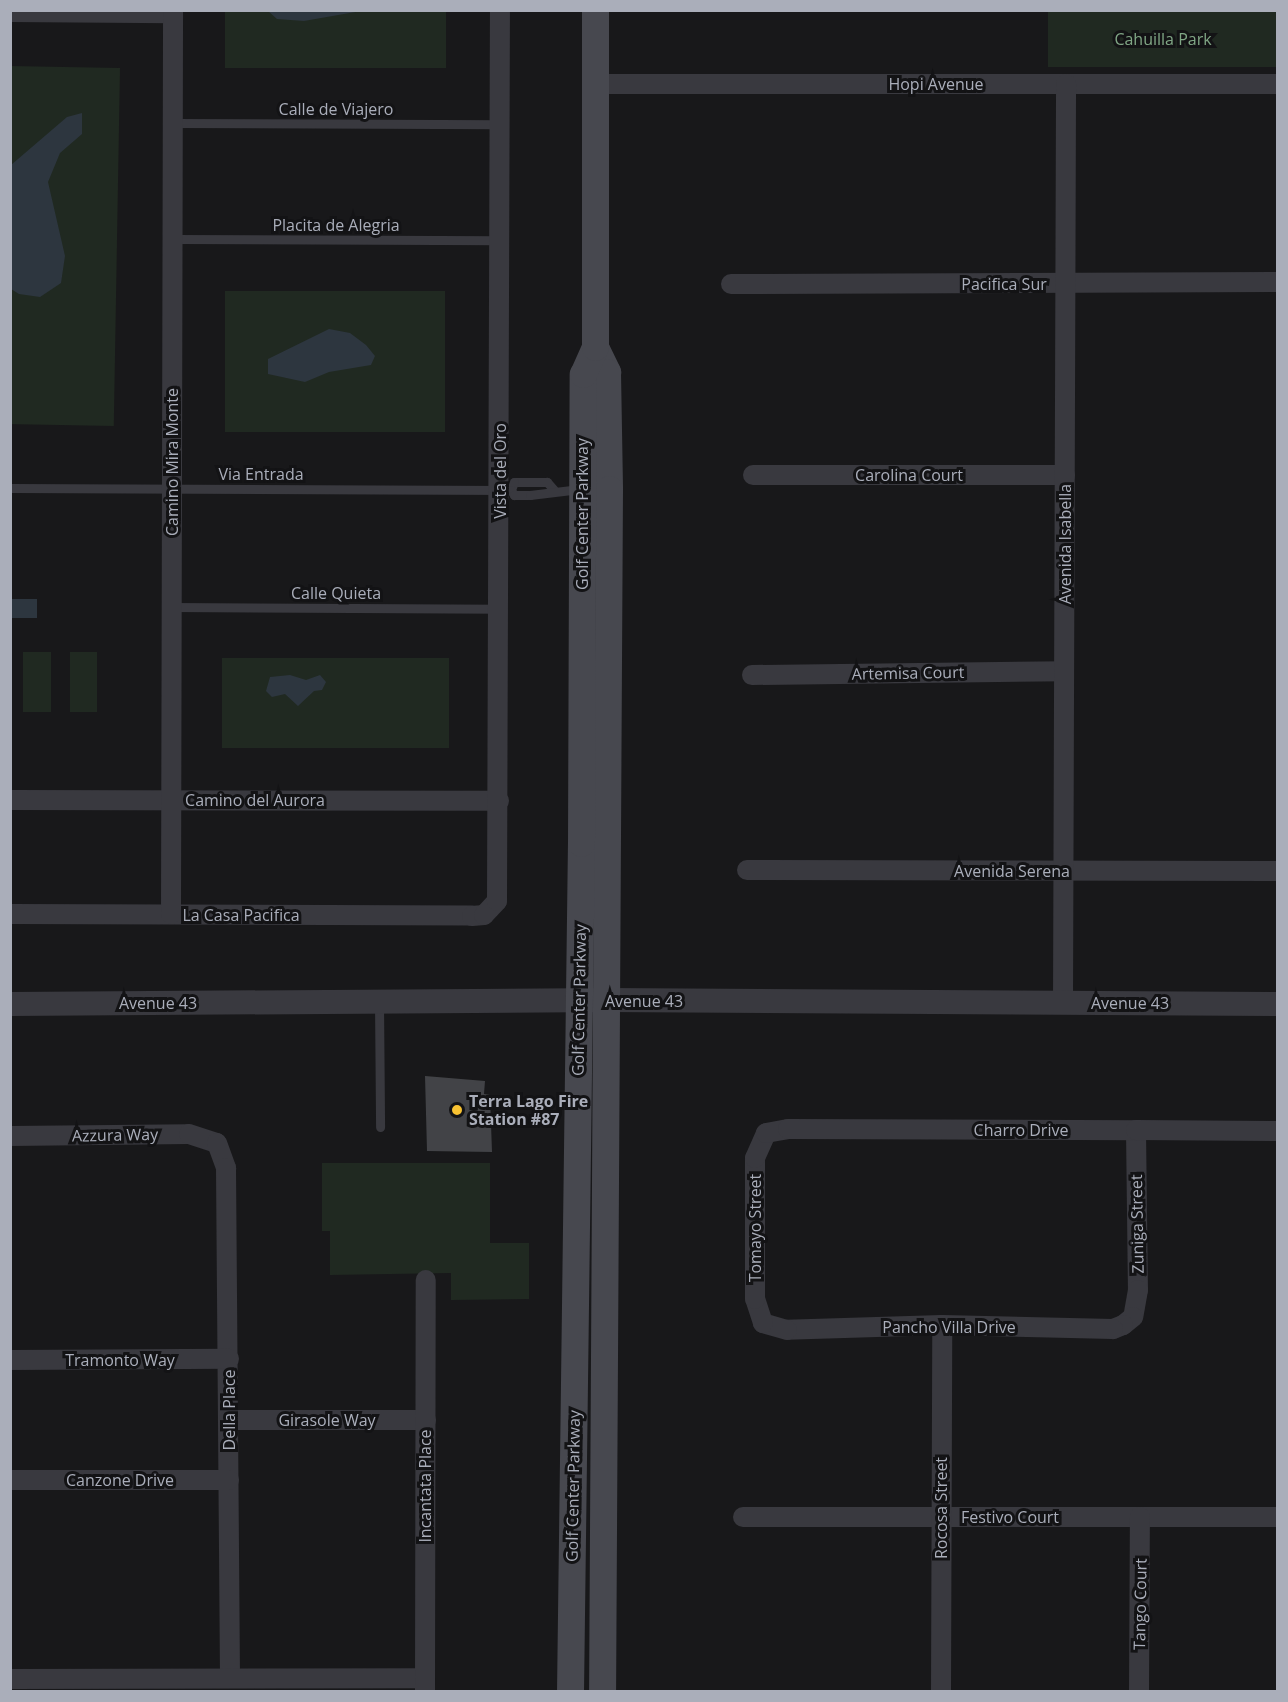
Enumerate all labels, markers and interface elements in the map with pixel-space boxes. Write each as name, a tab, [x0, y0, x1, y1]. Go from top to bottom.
park label: Cahuilla Park	[1114, 29, 1212, 49]
street label: Hopi Avenue	[888, 74, 984, 94]
street label: Calle de Viajero	[279, 99, 393, 119]
street label: Placita de Alegria	[272, 215, 400, 235]
street label: Pacifica Sur	[961, 274, 1047, 294]
street label: Camino Mira Monte	[162, 388, 182, 536]
street label: Vista del Oro	[490, 423, 510, 519]
street label: Golf Center Parkway	[572, 438, 592, 590]
street label: Via Entrada	[218, 464, 304, 484]
street label: Carolina Court	[855, 465, 963, 485]
street label: Avenida Isabella	[1055, 484, 1075, 604]
street label: Calle Quieta	[291, 583, 381, 603]
street label: Artemisa Court	[852, 662, 964, 684]
street label: Camino del Aurora	[185, 790, 325, 810]
street label: Avenida Serena	[954, 861, 1070, 881]
street label: La Casa Pacifica	[182, 905, 300, 925]
street label: Golf Center Parkway	[568, 924, 590, 1076]
street label: Avenue 43	[605, 991, 683, 1011]
street label: Avenue 43	[119, 993, 197, 1013]
street label: Avenue 43	[1091, 993, 1169, 1013]
place label: Terra Lago Fire Station #87	[469, 1091, 588, 1129]
marker: Terra Lago Fire Station #87	[450, 1103, 464, 1117]
street label: Charro Drive	[974, 1120, 1068, 1140]
street label: Azzura Way	[72, 1125, 158, 1145]
street label: Tomayo Street	[745, 1174, 765, 1282]
street label: Zuniga Street	[1127, 1174, 1147, 1274]
street label: Pancho Villa Drive	[882, 1317, 1016, 1337]
street label: Tramonto Way	[65, 1350, 175, 1370]
street label: Della Place	[219, 1370, 239, 1450]
street label: Girasole Way	[278, 1410, 376, 1430]
street label: Golf Center Parkway	[562, 1410, 584, 1562]
street label: Incantata Place	[415, 1429, 435, 1543]
street label: Rocosa Street	[931, 1457, 951, 1559]
street label: Canzone Drive	[66, 1470, 174, 1490]
street label: Festivo Court	[961, 1507, 1059, 1527]
street label: Tango Court	[1130, 1558, 1150, 1650]

